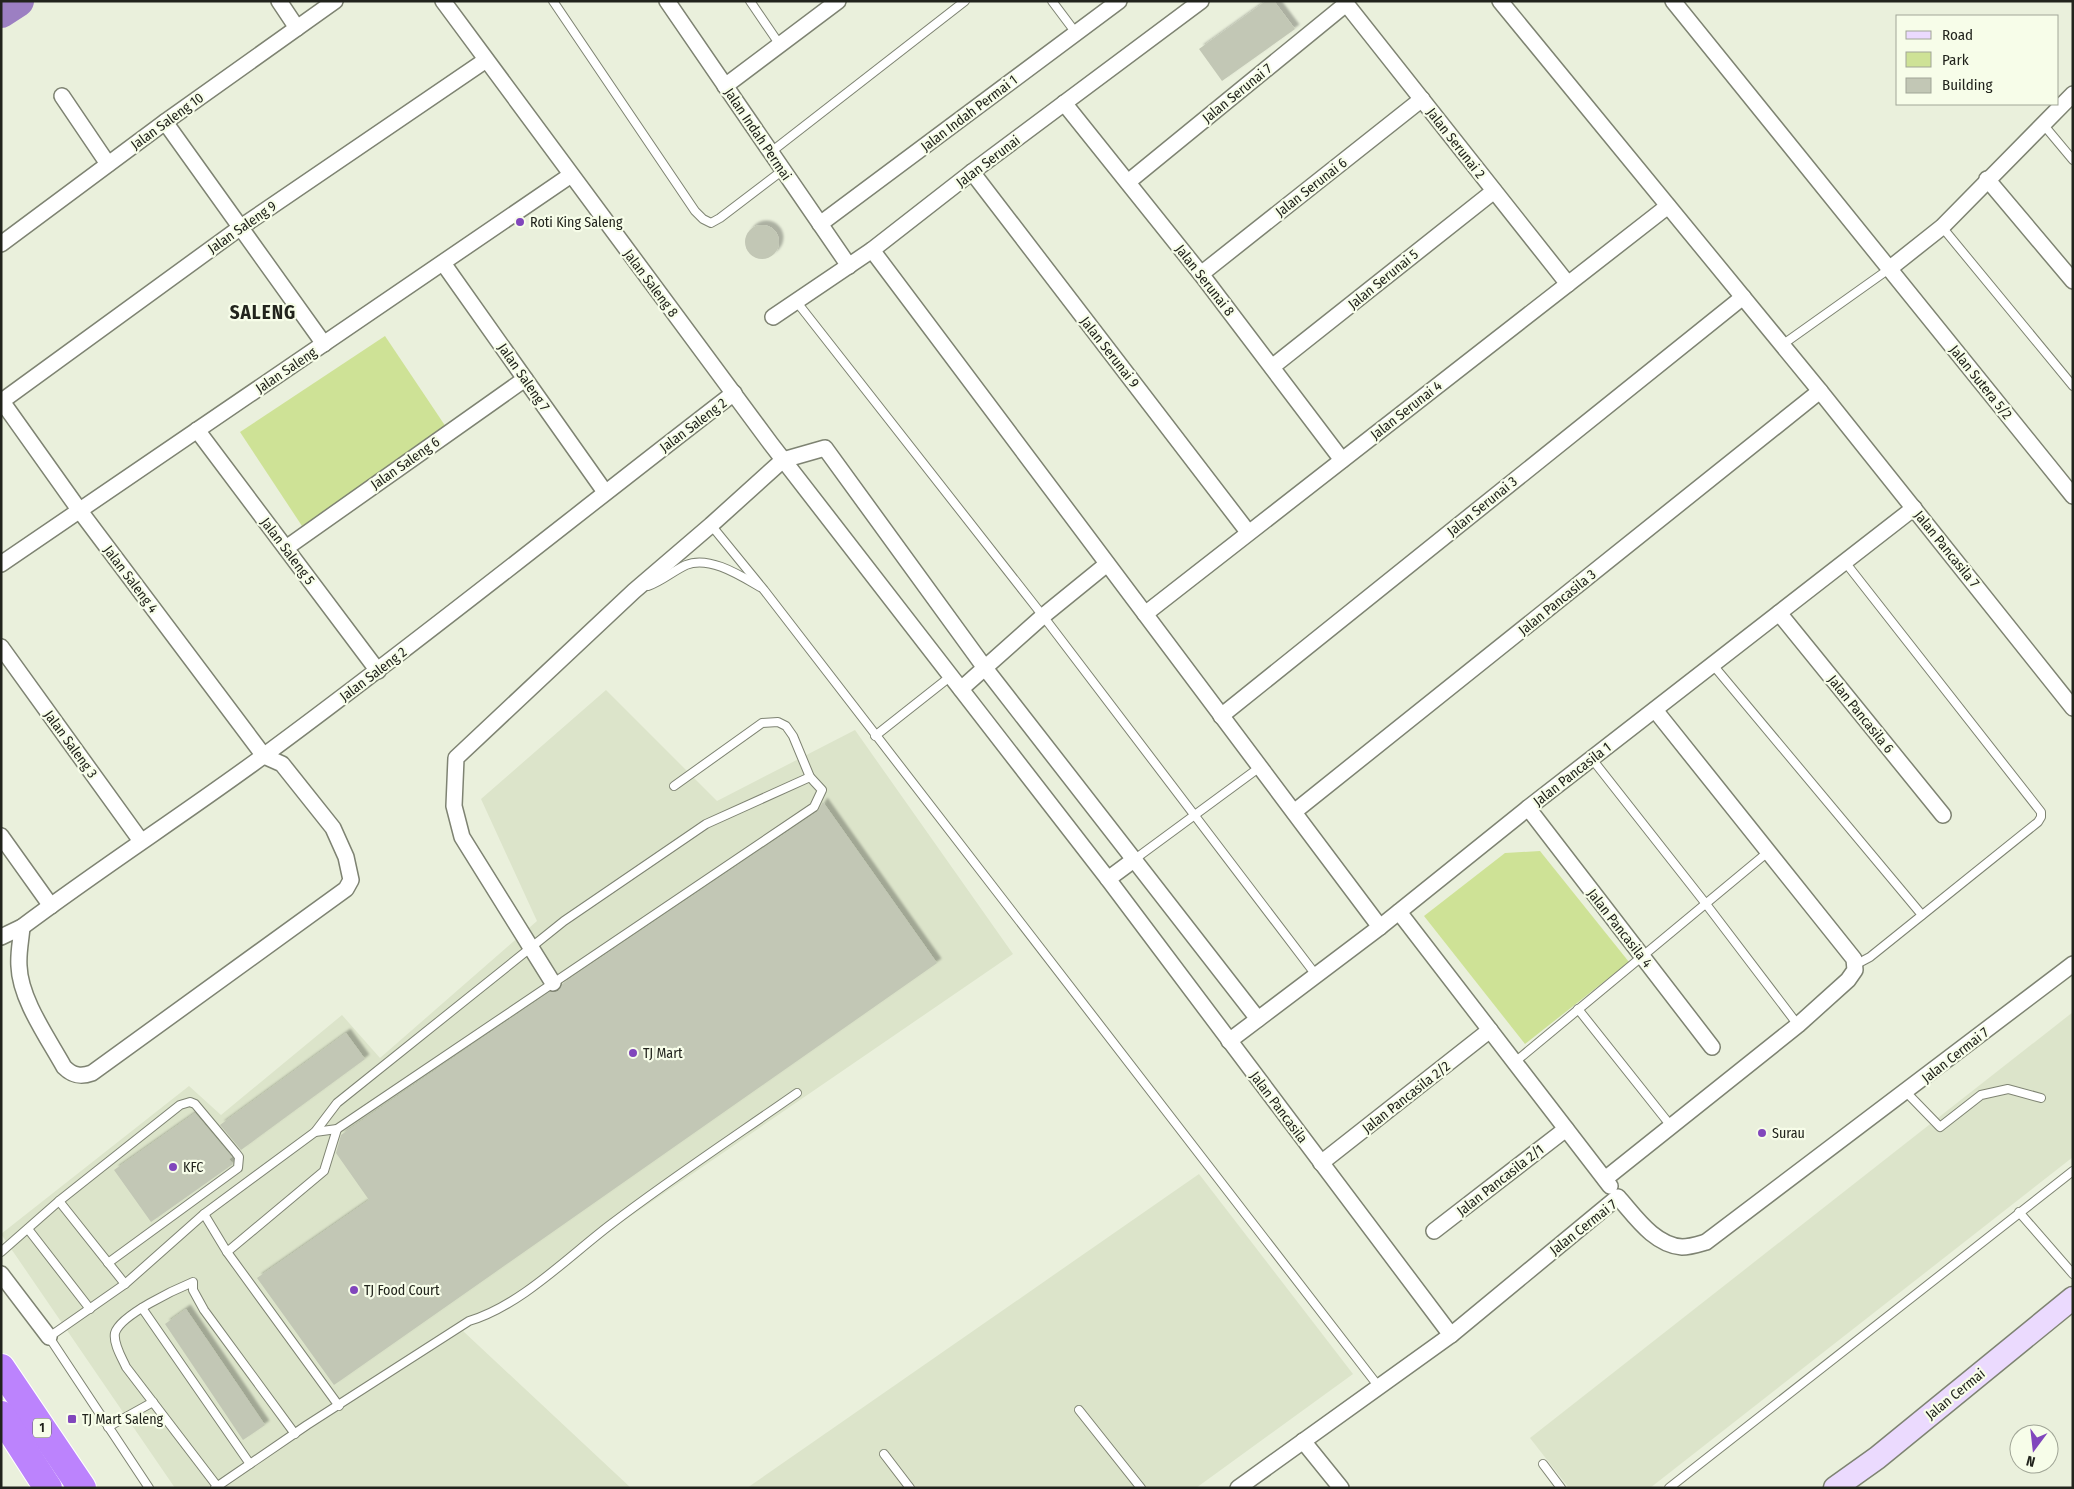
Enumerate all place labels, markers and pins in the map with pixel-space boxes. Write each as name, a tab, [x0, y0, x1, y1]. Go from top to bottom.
place label: Roti King Saleng	[530, 214, 623, 231]
marker: Roti King Saleng	[514, 216, 526, 228]
place label: TJ Mart	[643, 1045, 683, 1062]
marker: TJ Mart	[627, 1047, 639, 1059]
place label: Surau	[1772, 1125, 1805, 1142]
marker: Surau	[1756, 1127, 1768, 1139]
place label: KFC	[183, 1159, 203, 1176]
marker: KFC	[167, 1161, 179, 1173]
place label: TJ Food Court	[364, 1282, 440, 1299]
marker: TJ Food Court	[348, 1284, 360, 1296]
place label: TJ Mart Saleng	[82, 1411, 164, 1428]
marker: TJ Mart Saleng	[66, 1413, 78, 1425]

